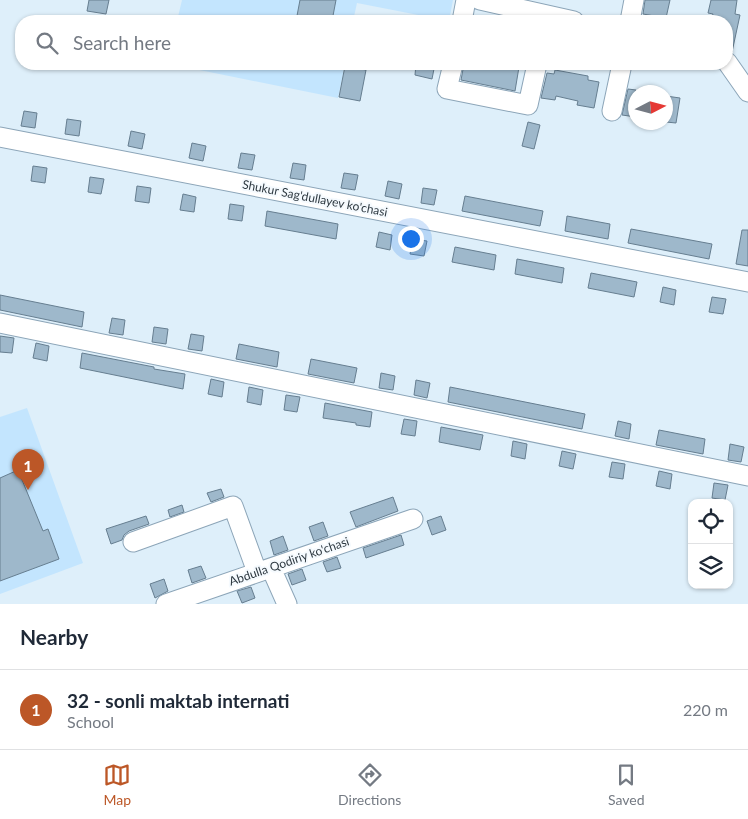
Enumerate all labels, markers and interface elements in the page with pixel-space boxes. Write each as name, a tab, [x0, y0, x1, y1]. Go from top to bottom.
search box	[15, 15, 733, 70]
icon: search	[33, 29, 61, 57]
text: Search here	[73, 31, 171, 54]
north arrow	[628, 85, 673, 130]
street label: Shukur Sag'dullayev ko'chasi	[241, 177, 389, 219]
your location	[398, 226, 424, 252]
pin: 1	[12, 449, 44, 490]
map controls	[688, 499, 733, 589]
button: locate	[688, 499, 733, 544]
street label: Abdulla Qodiriy ko'chasi	[227, 533, 351, 589]
button: layers	[688, 544, 733, 589]
text: Nearby	[20, 624, 88, 649]
text: 32 - sonli maktab internati	[67, 689, 289, 712]
text: 1	[31, 700, 41, 719]
text: 220 m	[683, 700, 728, 719]
text: School	[67, 712, 114, 731]
tab: Map	[103, 761, 131, 808]
tab: Directions	[338, 761, 401, 808]
tab: Saved	[608, 761, 645, 808]

